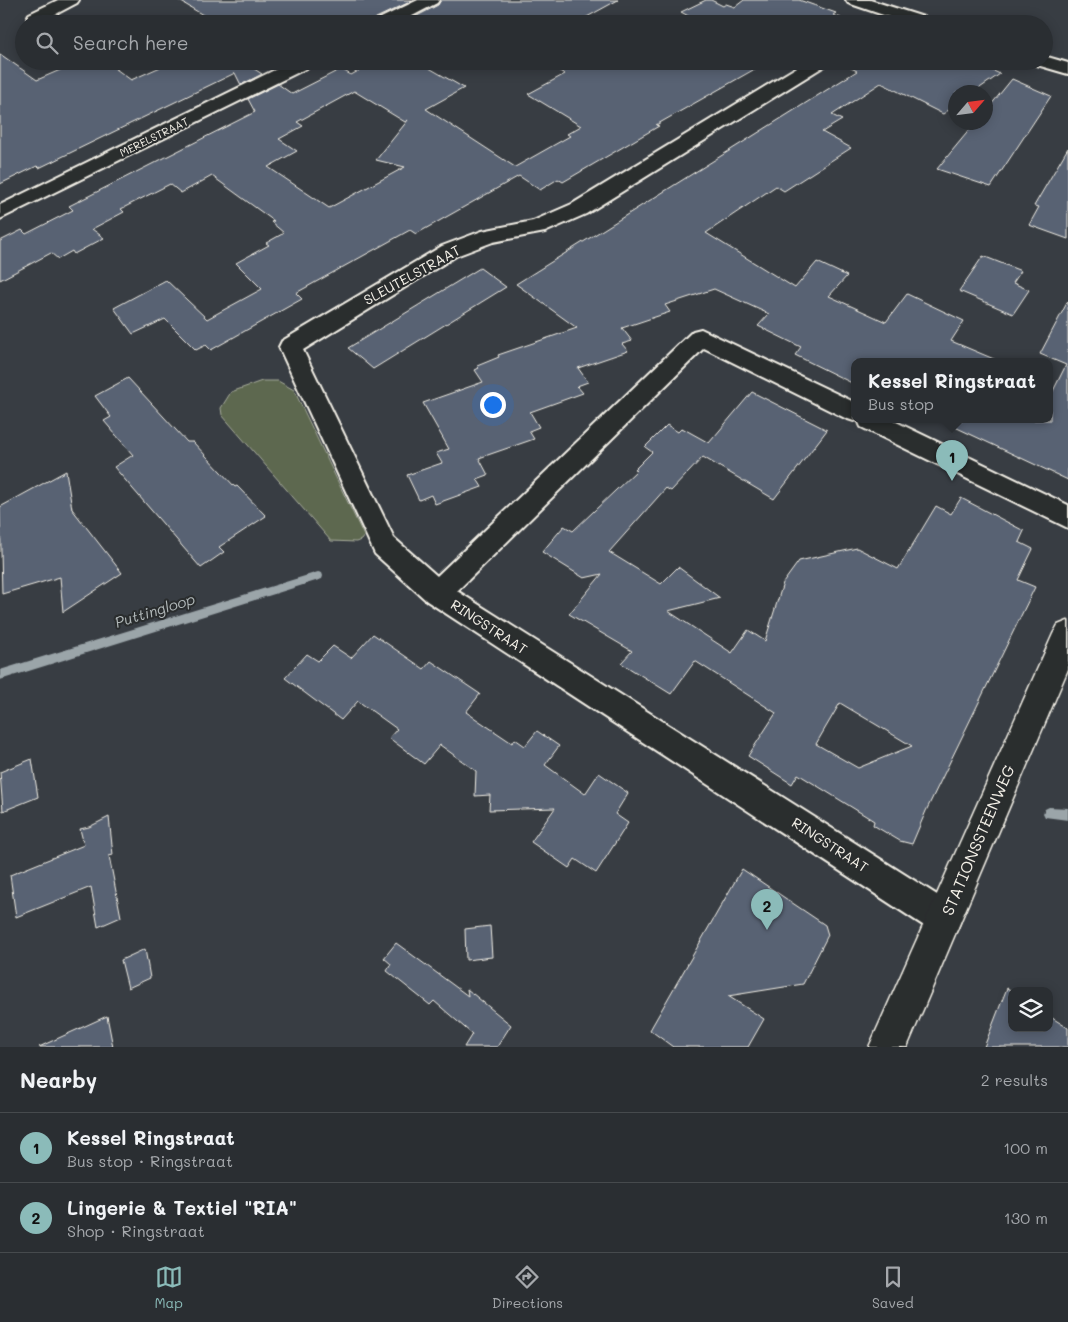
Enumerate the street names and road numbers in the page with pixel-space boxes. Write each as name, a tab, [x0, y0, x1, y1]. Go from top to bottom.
street label: MERELSTRAAT	[117, 113, 191, 160]
street label: SLEUTELSTRAAT	[360, 240, 464, 309]
street label: RINGSTRAAT	[447, 595, 531, 659]
street label: STATIONSSTEENWEG	[936, 761, 1019, 918]
street label: RINGSTRAAT	[788, 813, 872, 877]

